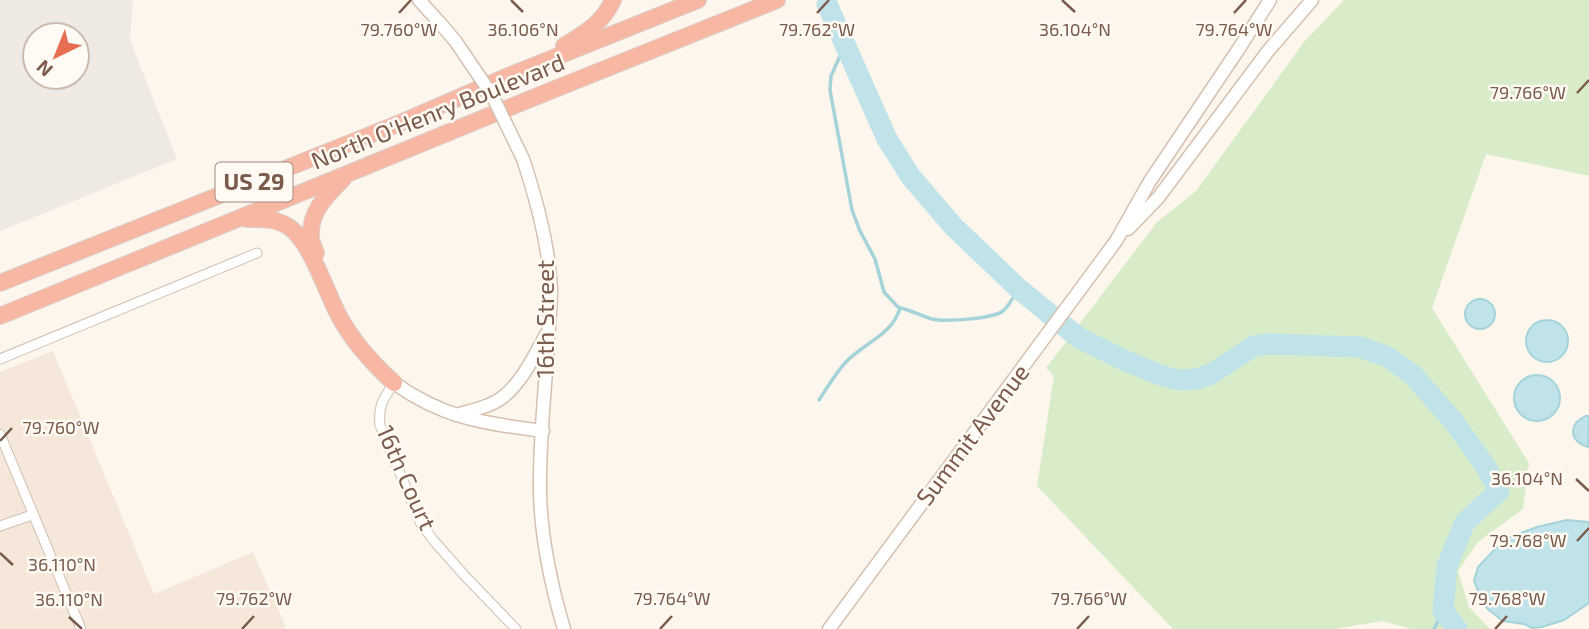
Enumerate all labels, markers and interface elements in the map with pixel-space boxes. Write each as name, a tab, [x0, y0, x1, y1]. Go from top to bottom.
text: 79.760°W	[361, 18, 437, 40]
text: 36.106°N	[487, 18, 559, 40]
text: 79.762°W	[779, 18, 855, 40]
text: 36.104°N	[1039, 18, 1111, 40]
text: 79.764°W	[1195, 18, 1273, 40]
north arrow	[21, 21, 91, 91]
street label: North O'Henry Boulevard	[306, 46, 568, 175]
text: N	[31, 56, 57, 82]
text: 79.766°W	[1490, 81, 1566, 103]
road number: US 29	[216, 162, 292, 202]
street label: 16th Street	[530, 260, 559, 378]
street label: Summit Avenue	[909, 358, 1034, 511]
text: 79.760°W	[23, 416, 99, 438]
street label: 16th Court	[371, 421, 443, 534]
text: 36.104°N	[1491, 467, 1563, 489]
text: 79.768°W	[1489, 529, 1567, 551]
text: 36.110°N	[28, 553, 96, 575]
text: 79.762°W	[216, 587, 292, 609]
text: 79.764°W	[633, 587, 711, 609]
text: 79.766°W	[1051, 587, 1127, 609]
text: 79.768°W	[1468, 587, 1546, 609]
text: 36.110°N	[35, 588, 103, 610]

